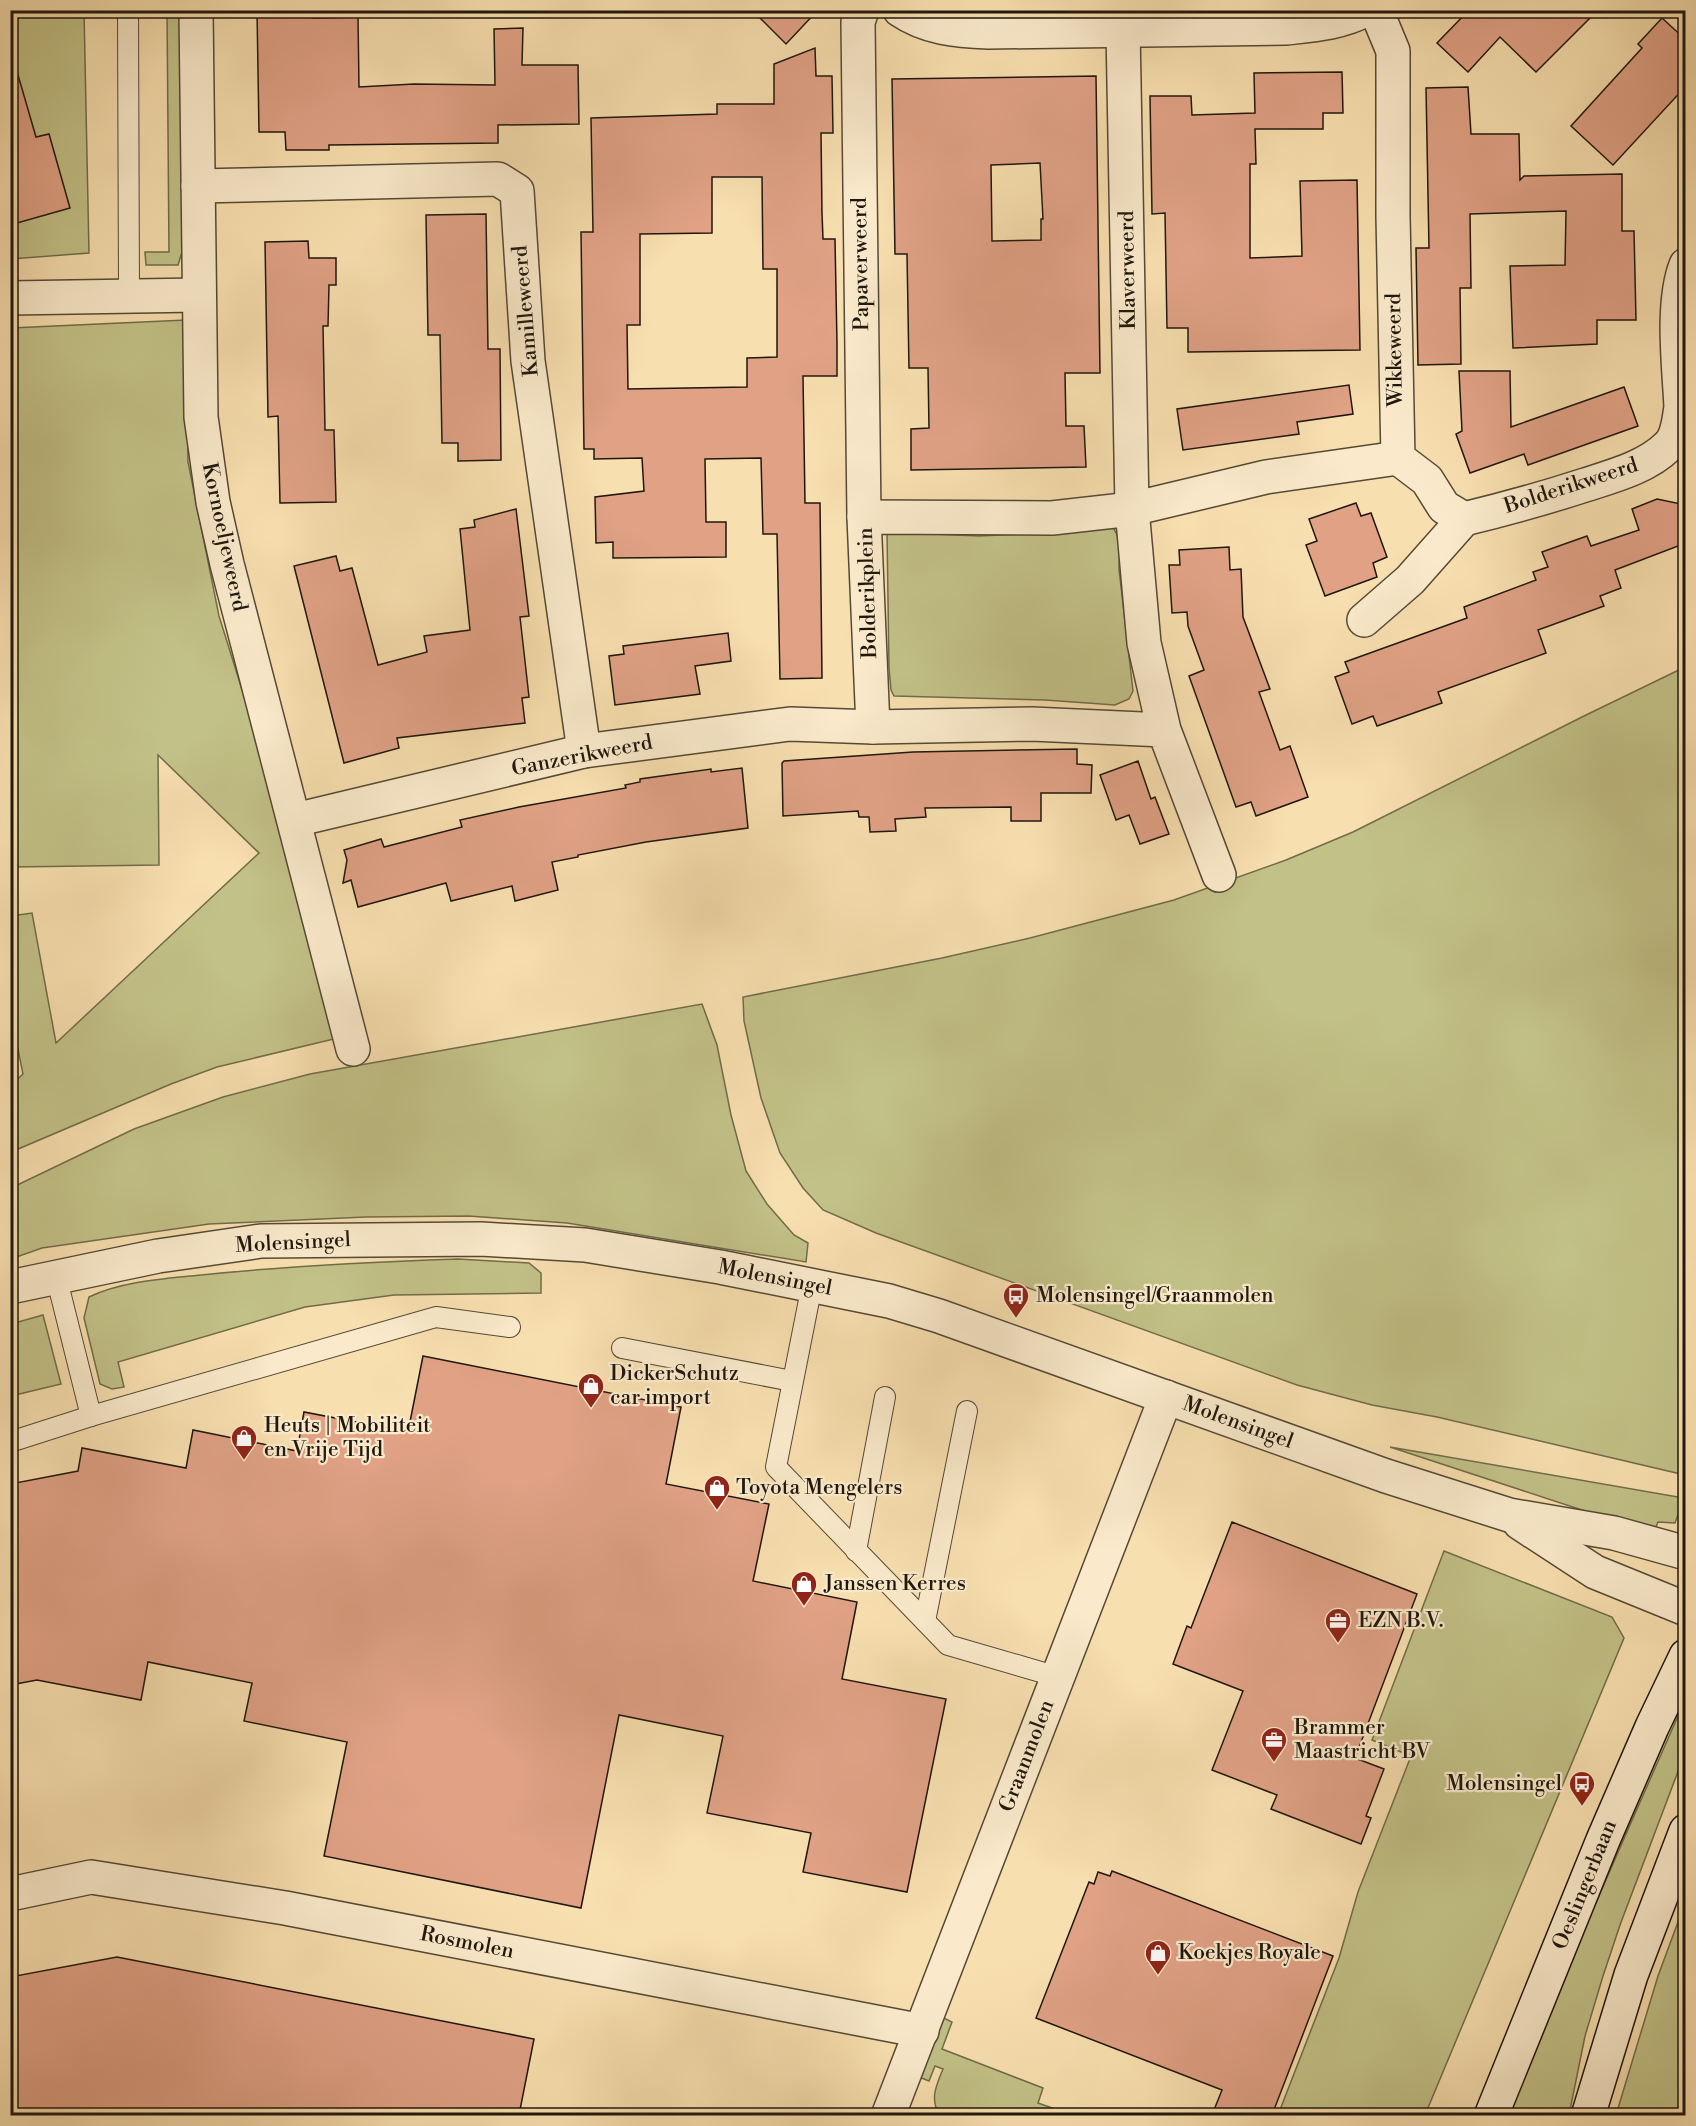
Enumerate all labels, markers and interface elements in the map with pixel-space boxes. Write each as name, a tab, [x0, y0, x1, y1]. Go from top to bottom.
street label: Papaverweerd	[847, 197, 875, 331]
street label: Klaverweerd	[1114, 210, 1142, 330]
street label: Kamilleweerd	[507, 244, 545, 378]
street label: Wikkeweerd	[1381, 293, 1409, 408]
street label: Bolderikweerd	[1500, 452, 1641, 520]
street label: Kornoeljeweerd	[196, 460, 252, 614]
street label: Bolderikplein	[853, 527, 883, 660]
street label: Ganzerikweerd	[509, 730, 655, 782]
street label: Molensingel	[235, 1227, 351, 1259]
street label: Molensingel	[716, 1254, 834, 1302]
bus stop icon: Molensingel/Graanmolen	[1001, 1281, 1031, 1319]
place label: Molensingel/Graanmolen	[1036, 1283, 1274, 1309]
place label: DickerSchutz car import	[610, 1361, 739, 1411]
shop icon: DickerSchutz car import	[576, 1371, 606, 1409]
street label: Molensingel	[1179, 1391, 1297, 1455]
place label: Heuts | Mobiliteit en Vrije Tijd	[264, 1413, 431, 1463]
shop icon: Heuts | Mobiliteit en Vrije Tijd	[229, 1423, 259, 1461]
shop icon: Toyota Mengelers	[702, 1473, 732, 1511]
place label: Toyota Mengelers	[736, 1475, 902, 1501]
shop icon: Janssen Kerres	[789, 1569, 819, 1607]
place label: Janssen Kerres	[823, 1571, 966, 1597]
office icon: EZN B.V.	[1323, 1606, 1353, 1644]
place label: EZN B.V.	[1358, 1608, 1443, 1634]
street label: Graanmolen	[994, 1696, 1060, 1816]
place label: Brammer Maastricht BV	[1293, 1715, 1431, 1765]
office icon: Brammer Maastricht BV	[1259, 1725, 1289, 1763]
bus stop icon: Molensingel	[1567, 1769, 1597, 1807]
place label: Molensingel	[1446, 1771, 1562, 1797]
street label: Oeslingerbaan	[1547, 1816, 1623, 1954]
street label: Rosmolen	[418, 1921, 517, 1965]
shop icon: Koekjes Royale	[1143, 1938, 1173, 1976]
place label: Koekjes Royale	[1178, 1940, 1321, 1966]

